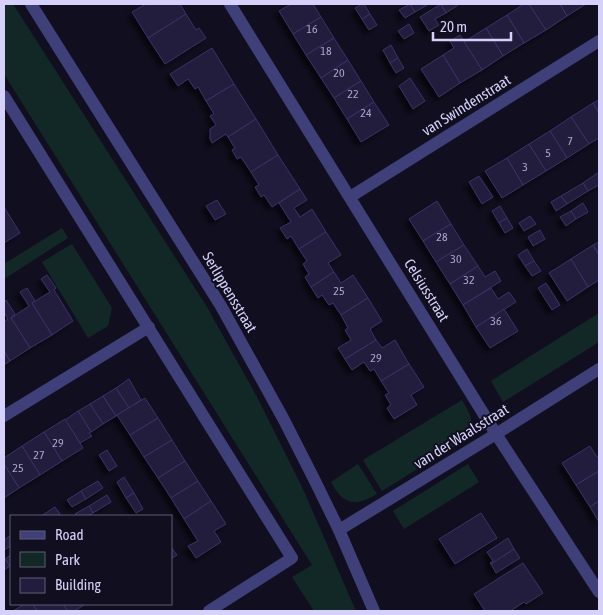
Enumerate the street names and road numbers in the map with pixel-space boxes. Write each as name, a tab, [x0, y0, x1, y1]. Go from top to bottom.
street label: van Swindenstraat	[419, 71, 513, 139]
street label: Serlippensstraat	[199, 249, 261, 335]
street label: Celsiusstraat	[401, 255, 453, 325]
street label: van der Waalsstraat	[411, 400, 511, 472]

